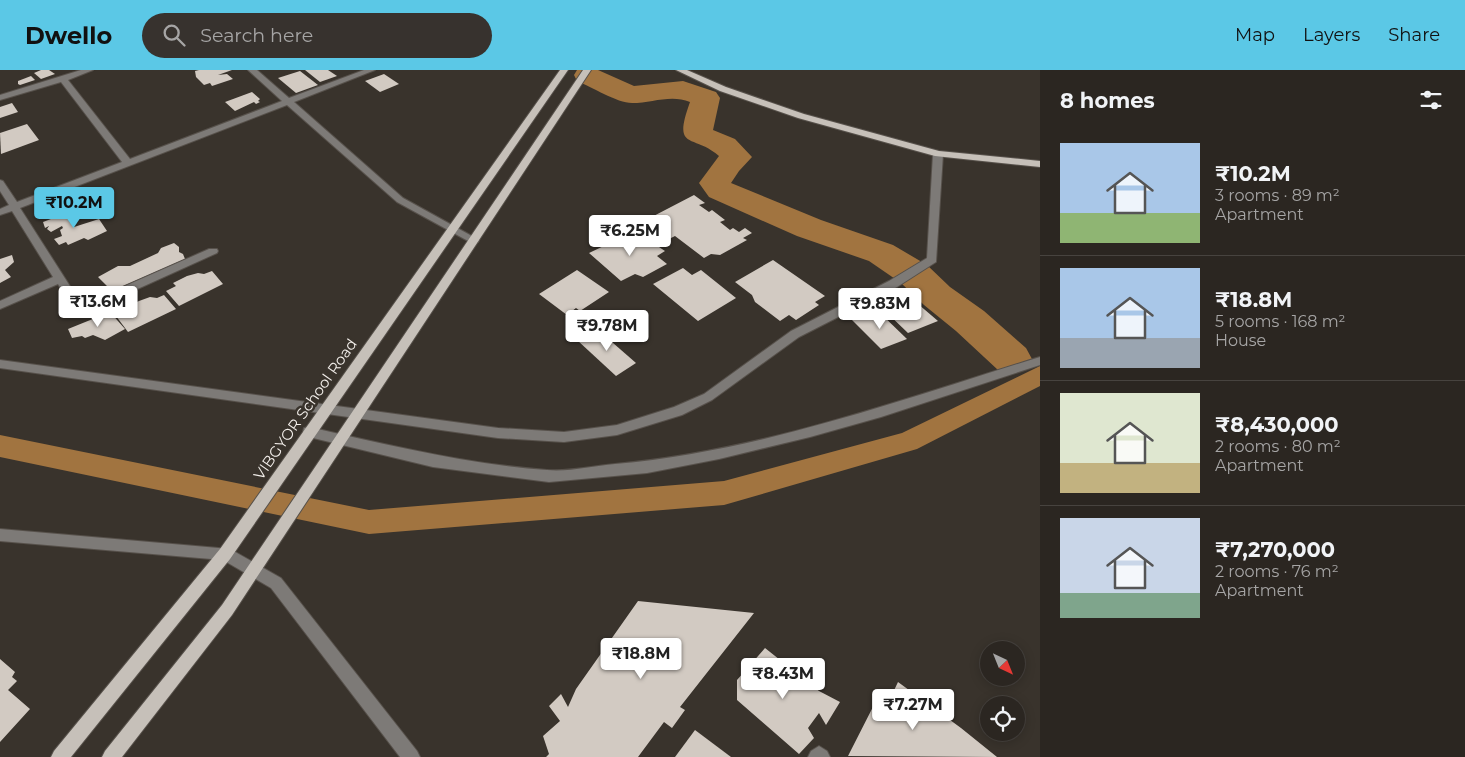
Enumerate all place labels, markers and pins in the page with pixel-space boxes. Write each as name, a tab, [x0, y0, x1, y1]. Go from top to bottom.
pin: ₹10.2M	[33, 186, 115, 229]
pin: ₹6.25M	[589, 214, 671, 257]
pin: ₹13.6M	[57, 286, 139, 328]
pin: ₹9.83M	[839, 288, 921, 330]
pin: ₹9.78M	[566, 310, 648, 352]
pin: ₹18.8M	[600, 638, 682, 680]
pin: ₹8.43M	[742, 658, 824, 700]
pin: ₹7.27M	[872, 688, 954, 731]

